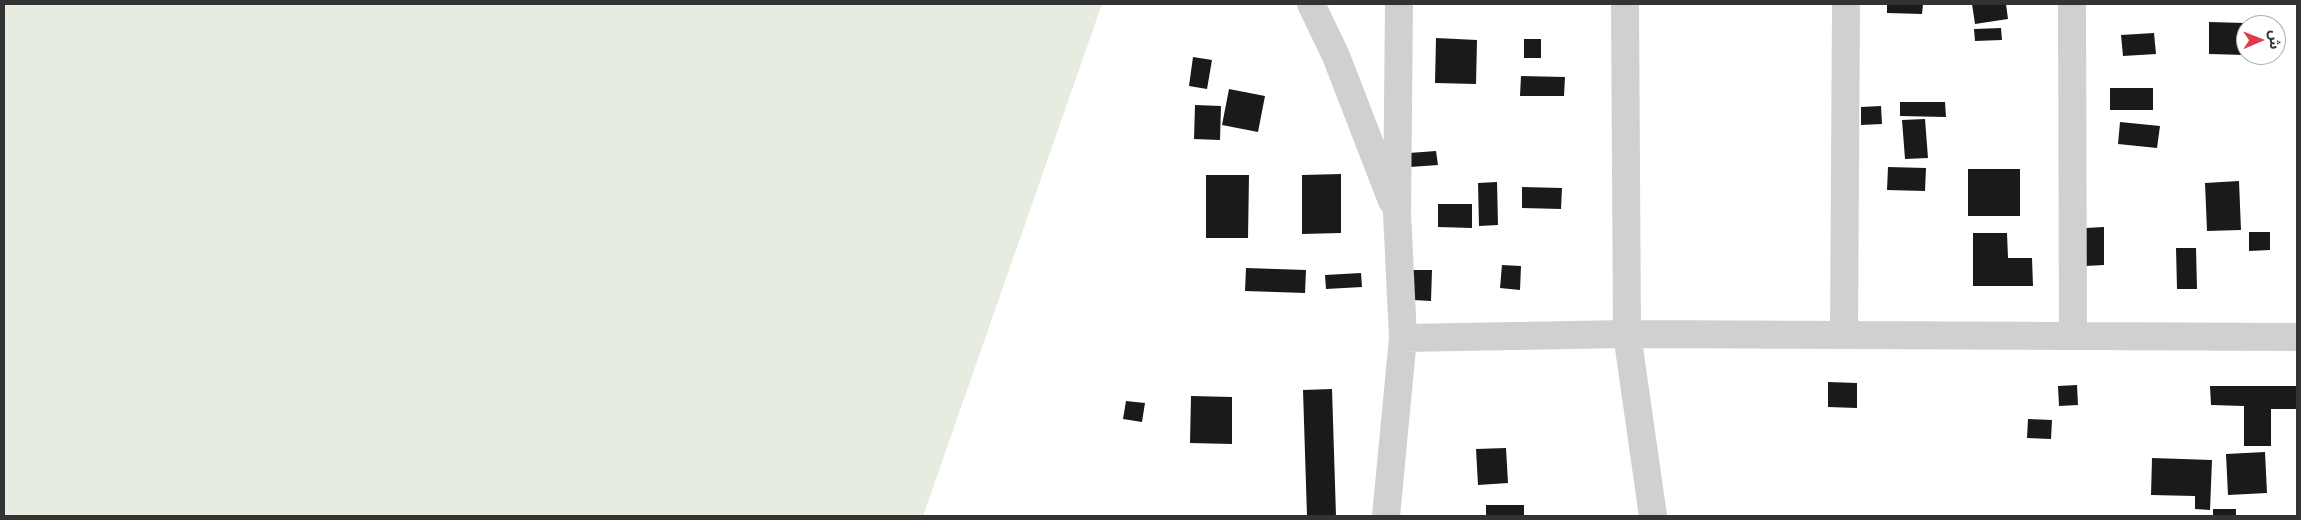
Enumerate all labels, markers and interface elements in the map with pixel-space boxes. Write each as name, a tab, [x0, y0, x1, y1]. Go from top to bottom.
north arrow	[2236, 15, 2286, 65]
text: ش	[2266, 30, 2284, 50]

